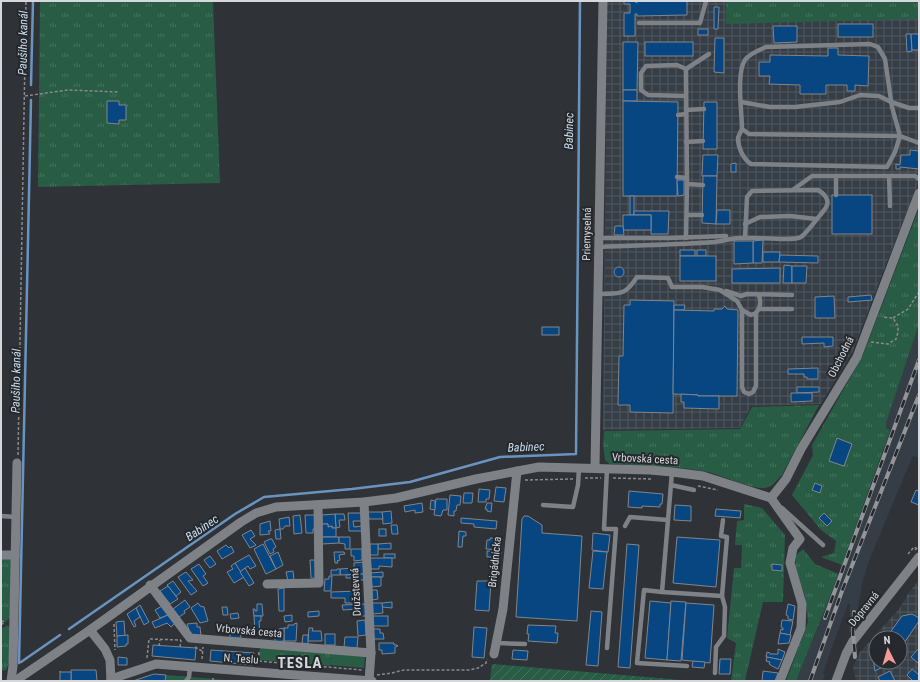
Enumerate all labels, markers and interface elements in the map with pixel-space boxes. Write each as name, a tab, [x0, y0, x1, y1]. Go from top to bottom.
water label: Paušiho kanál	[15, 10, 31, 75]
water label: Babinec	[562, 112, 576, 150]
street label: Priemyselná	[580, 207, 594, 261]
street label: Obchodná	[825, 334, 857, 380]
water label: Paušiho kanál	[8, 348, 24, 413]
water label: Babinec	[507, 439, 545, 455]
street label: Vrbovská cesta	[611, 451, 679, 467]
water label: Babinec	[183, 512, 222, 544]
street label: Brigádnicka	[486, 536, 504, 588]
street label: Družstevná	[348, 567, 364, 617]
street label: Dopravná	[846, 589, 882, 629]
street label: Vrbovská cesta	[215, 622, 283, 640]
north arrow	[868, 630, 908, 670]
text: N	[883, 634, 891, 647]
street label: N. Teslu	[223, 651, 259, 667]
district label: TESLA	[278, 654, 322, 672]

